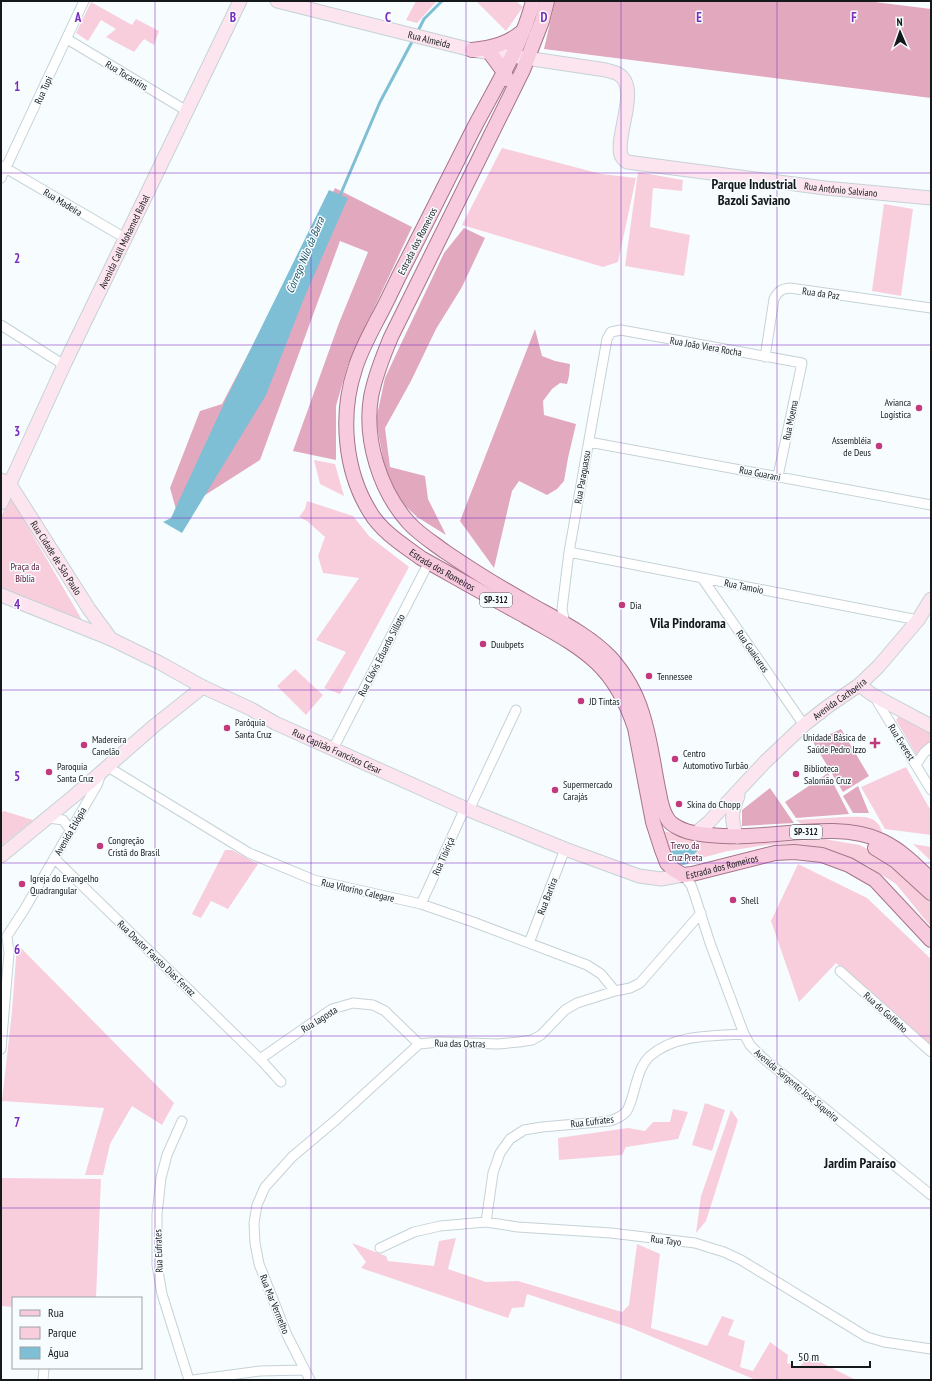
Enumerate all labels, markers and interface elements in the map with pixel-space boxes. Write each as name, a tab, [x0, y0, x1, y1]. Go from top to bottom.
text: A	[74, 9, 82, 26]
text: B	[230, 9, 236, 26]
text: C	[385, 9, 391, 26]
text: D	[541, 9, 548, 26]
text: E	[696, 9, 702, 26]
text: F	[851, 9, 857, 26]
north arrow	[880, 12, 920, 52]
text: N	[896, 15, 903, 29]
street label: Rua Almeida	[407, 28, 452, 51]
street label: Rua Tocantins	[103, 58, 151, 94]
street label: Rua Tupi	[31, 74, 56, 106]
text: 1	[14, 78, 20, 95]
district label: Parque Industrial Bazoli Saviano	[711, 175, 797, 209]
street label: Rua Antônio Salviano	[803, 179, 878, 200]
street label: Rua Madeira	[41, 186, 85, 219]
street label: Avenida Calil Mohamed Rahal	[96, 192, 153, 291]
street label: Estrada dos Romeiros	[395, 205, 440, 277]
water label: Córrego Nilo da Barra	[283, 214, 328, 295]
text: 2	[14, 250, 20, 267]
street label: Rua da Paz	[801, 284, 841, 303]
street label: Rua João Viera Rocha	[669, 334, 743, 359]
place label: Avianca Logística	[881, 396, 911, 421]
street label: Rua Moema	[780, 399, 801, 441]
marker: Avianca Logística	[914, 403, 924, 413]
text: 3	[14, 423, 20, 440]
place label: Assembléia de Deus	[832, 434, 872, 459]
marker: Assembléia de Deus	[874, 441, 884, 451]
street label: Rua Paraguassu	[571, 449, 594, 505]
street label: Rua Guarani	[738, 463, 782, 484]
street label: Rua Cidade de São Paulo	[28, 518, 84, 598]
street label: Estrada dos Romeiros	[407, 546, 478, 594]
park label: Praça da Bíblia	[11, 560, 40, 585]
street label: Rua Tamoio	[723, 576, 765, 597]
road number: SP-312	[480, 593, 512, 607]
text: 4	[14, 596, 21, 613]
place label: Dia	[630, 599, 641, 612]
marker: Dia	[617, 600, 627, 610]
street label: Rua Clóvis Eduardo Silloto	[355, 612, 408, 699]
district label: Vila Pindorama	[649, 614, 726, 632]
street label: Rua Guaicurus	[733, 627, 772, 676]
place label: Duubpets	[491, 638, 525, 651]
marker: Duubpets	[478, 639, 488, 649]
place label: Tennessee	[657, 670, 692, 683]
marker: Tennessee	[644, 671, 654, 681]
street label: Avenida Cachoeira	[810, 675, 869, 723]
place label: JD Tintas	[588, 695, 620, 708]
marker: JD Tintas	[576, 696, 586, 706]
place label: Paróquia Santa Cruz	[235, 716, 272, 741]
street label: Rua Everest	[885, 722, 918, 763]
marker: Paróquia Santa Cruz	[222, 723, 232, 733]
street label: Rua Capitão Francisco César	[290, 726, 384, 777]
place label: Unidade Básica de Saúde Pedro Izzo	[803, 731, 866, 756]
place label: Madereira Canelão	[92, 733, 127, 758]
marker: Unidade Básica de Saúde Pedro Izzo	[869, 737, 881, 749]
marker: Madereira Canelão	[79, 740, 89, 750]
place label: Centro Automotivo Turbão	[683, 747, 748, 772]
marker: Centro Automotivo Turbão	[670, 754, 680, 764]
place label: Paroquia Santa Cruz	[57, 760, 94, 785]
place label: Biblioteca Salomão Cruz	[804, 762, 851, 787]
marker: Paroquia Santa Cruz	[44, 767, 54, 777]
text: 5	[14, 768, 20, 785]
marker: Biblioteca Salomão Cruz	[791, 769, 801, 779]
place label: Supermercado Carajás	[563, 778, 612, 803]
marker: Supermercado Carajás	[550, 785, 560, 795]
place label: Skina do Chopp	[687, 798, 741, 811]
marker: Skina do Chopp	[674, 799, 684, 809]
street label: Avenida Etiópia	[51, 805, 89, 858]
road number: SP-312	[790, 825, 822, 839]
place label: Congreção Cristã do Brasil	[108, 834, 160, 859]
street label: Rua Tibiriçá	[429, 835, 458, 877]
park label: Trevo da Cruz Preta	[668, 839, 702, 864]
marker: Congreção Cristã do Brasil	[95, 841, 105, 851]
street label: Estrada dos Romeiros	[685, 851, 760, 882]
place label: Igreja do Evangelho Quadrangular	[30, 872, 99, 897]
street label: Rua Vitorino Calegare	[320, 876, 396, 905]
street label: Rua Bartira	[534, 876, 560, 917]
marker: Igreja do Evangelho Quadrangular	[17, 879, 27, 889]
place label: Shell	[741, 894, 759, 907]
marker: Shell	[728, 895, 738, 905]
street label: Rua Doutor Fausto Dias Ferraz	[115, 917, 199, 1000]
text: 6	[14, 941, 20, 958]
street label: Rua do Golfinho	[861, 989, 910, 1036]
street label: Rua lagosta	[299, 1003, 340, 1036]
street label: Rua das Ostras	[434, 1037, 486, 1050]
street label: Avenida Sargento José Siqueira	[752, 1046, 842, 1125]
street label: Rua Eufrates	[570, 1112, 615, 1131]
text: 7	[14, 1114, 20, 1131]
district label: Jardim Paraíso	[823, 1154, 896, 1172]
street label: Rua Eufrates	[151, 1228, 166, 1273]
street label: Rua Tayo	[650, 1232, 682, 1249]
street label: Rua Mar Vermelho	[257, 1273, 292, 1336]
legend	[12, 1297, 142, 1369]
text: Rua	[48, 1305, 64, 1320]
text: Parque	[48, 1325, 77, 1340]
scale bar	[792, 1343, 870, 1369]
text: Água	[48, 1345, 69, 1360]
text: 50 m	[798, 1349, 819, 1364]

